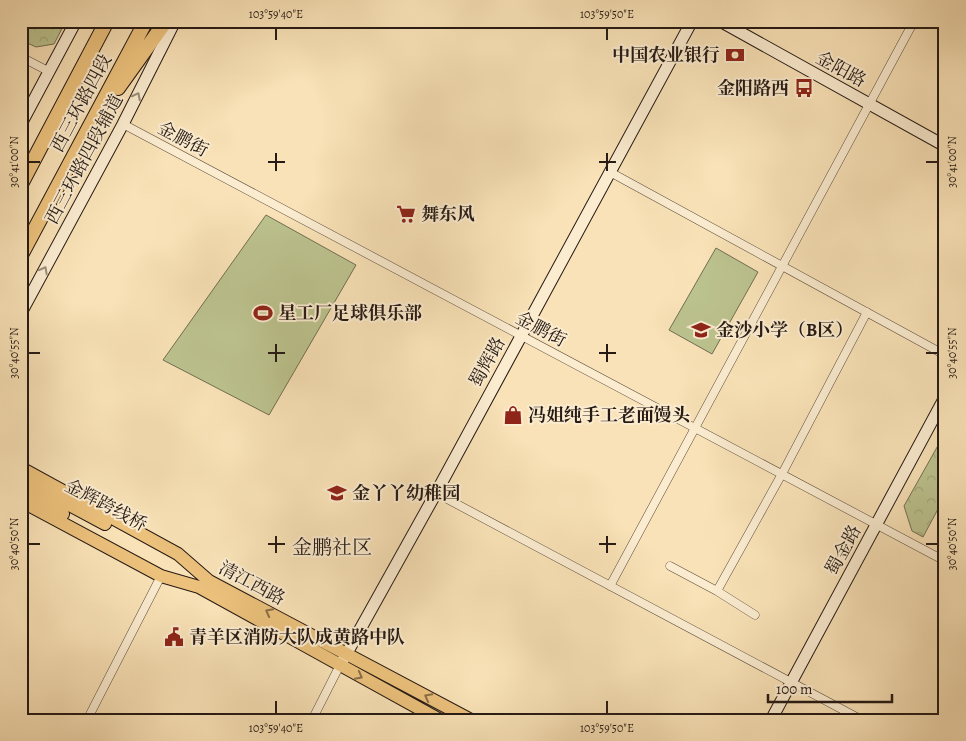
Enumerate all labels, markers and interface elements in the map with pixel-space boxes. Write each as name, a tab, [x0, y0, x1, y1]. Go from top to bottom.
text: 103°59'40"E	[249, 6, 303, 22]
text: 103°59'50"E	[580, 6, 634, 22]
place label: 中国农业银行	[612, 43, 720, 67]
bank icon: 中国农业银行	[724, 44, 746, 66]
street label: 金阳路	[812, 45, 870, 93]
street label: 西三环路四段	[45, 50, 117, 156]
place label: 金阳路西	[717, 76, 789, 100]
bus stop icon: 金阳路西	[793, 77, 815, 99]
street label: 西三环路四段辅道	[40, 90, 128, 228]
one-way arrow	[131, 92, 142, 101]
street label: 金鹏街	[154, 116, 212, 162]
text: 30°41'00"N	[6, 136, 22, 188]
text: 30°41'00"N	[944, 136, 960, 188]
place label: 舞东风	[421, 202, 475, 226]
supermarket icon: 舞东风	[395, 203, 417, 225]
one-way arrow	[38, 267, 48, 276]
place label: 星工厂足球俱乐部	[278, 301, 422, 325]
sports icon: 星工厂足球俱乐部	[252, 302, 274, 324]
street label: 金鹏街	[512, 306, 570, 352]
place label: 金沙小学（B区）	[716, 318, 853, 342]
school or university icon: 金沙小学（B区）	[690, 319, 712, 341]
text: 30°40'55"N	[6, 327, 22, 379]
text: 30°40'55"N	[944, 327, 960, 379]
street label: 蜀辉路	[463, 333, 511, 391]
place label: 冯姐纯手工老面馒头	[528, 403, 690, 427]
shop icon: 冯姐纯手工老面馒头	[502, 404, 524, 426]
street label: 金辉跨线桥	[61, 473, 151, 537]
place label: 金丫丫幼稚园	[352, 481, 460, 505]
school or university icon: 金丫丫幼稚园	[326, 482, 348, 504]
text: 30°40'50"N	[6, 517, 22, 570]
text: 30°40'50"N	[944, 517, 960, 570]
street label: 蜀金路	[819, 521, 867, 579]
district label: 金鹏社区	[292, 534, 372, 561]
street label: 清江西路	[215, 556, 289, 610]
one-way arrow	[266, 608, 275, 618]
place label: 青羊区消防大队成黄路中队	[189, 625, 405, 649]
public building icon: 青羊区消防大队成黄路中队	[163, 626, 185, 648]
one-way arrow	[354, 670, 363, 680]
scale bar	[768, 671, 892, 703]
text: 100 m	[776, 679, 813, 699]
one-way arrow	[424, 693, 433, 703]
text: 103°59'40"E	[249, 720, 303, 736]
text: 103°59'50"E	[580, 720, 634, 736]

